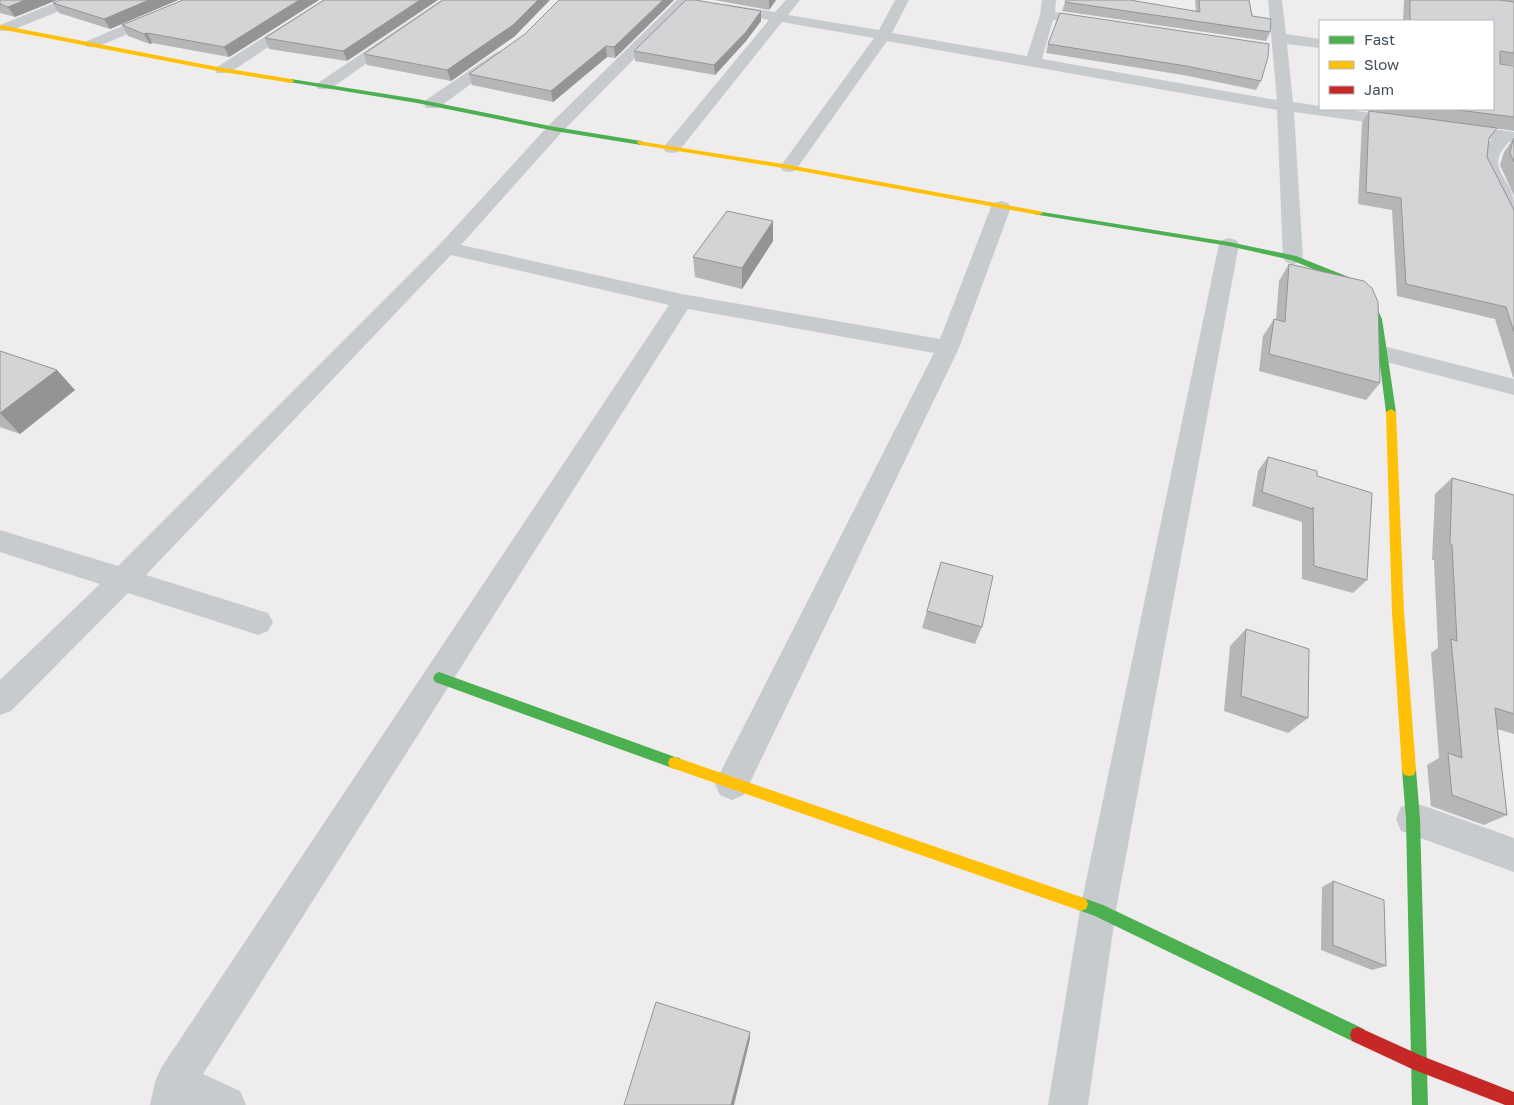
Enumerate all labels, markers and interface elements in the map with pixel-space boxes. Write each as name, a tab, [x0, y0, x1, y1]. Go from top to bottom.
legend	[1319, 20, 1494, 110]
text: Fast	[1364, 30, 1395, 48]
text: Slow	[1364, 55, 1399, 73]
text: Jam	[1364, 80, 1394, 98]

